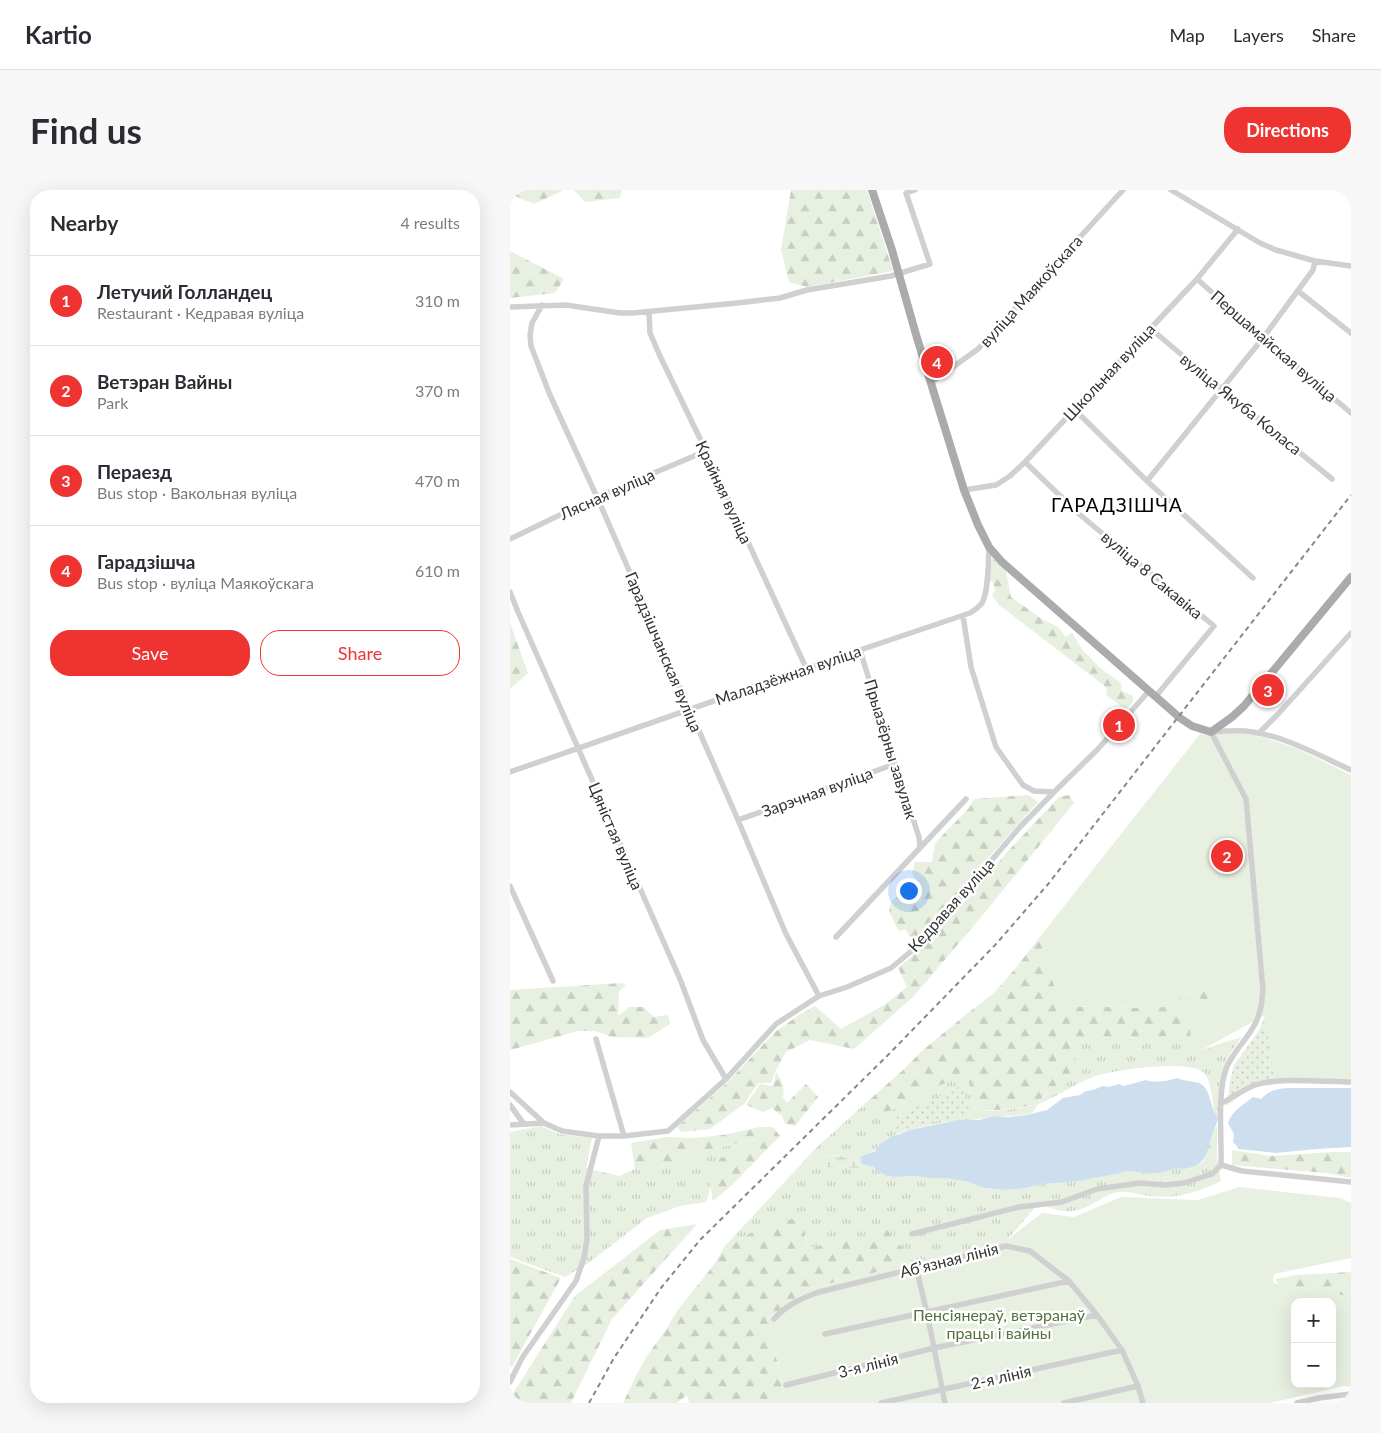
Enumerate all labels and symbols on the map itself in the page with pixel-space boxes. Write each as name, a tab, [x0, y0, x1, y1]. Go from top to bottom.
street label: вуліца Маякоўскага	[975, 231, 1086, 350]
street label: Першамайская вуліца	[1208, 286, 1341, 405]
street label: Школьная вуліца	[1059, 319, 1159, 424]
pin: 4	[921, 343, 953, 381]
street label: вуліца Якуба Коласа	[1177, 349, 1306, 458]
street label: Крайняя вуліца	[692, 437, 757, 546]
street label: Лясная вуліца	[555, 464, 657, 523]
district label: ГАРАДЗІШЧА	[1051, 493, 1183, 516]
street label: вуліца 8 Сакавіка	[1098, 527, 1207, 623]
street label: Гарадзішчанская вуліца	[622, 569, 707, 735]
street label: Маладзёжная вуліца	[712, 641, 863, 708]
pin: 3	[1252, 671, 1284, 709]
street label: Прыазёрны завулак	[861, 677, 922, 822]
pin: 1	[1103, 706, 1135, 744]
street label: Зарэчная вуліца	[759, 763, 875, 820]
street label: Цяністая вуліца	[585, 779, 648, 892]
pin: 2	[1211, 837, 1243, 875]
street label: Кедравая вуліца	[904, 854, 998, 955]
your location	[896, 878, 922, 904]
street label: Абʼязная лінія	[898, 1238, 1000, 1281]
park label: Пенсіянераў, ветэранаў працы і вайны	[913, 1305, 1086, 1342]
street label: 3-я лінія	[836, 1348, 900, 1381]
street label: 2-я лінія	[969, 1360, 1033, 1393]

